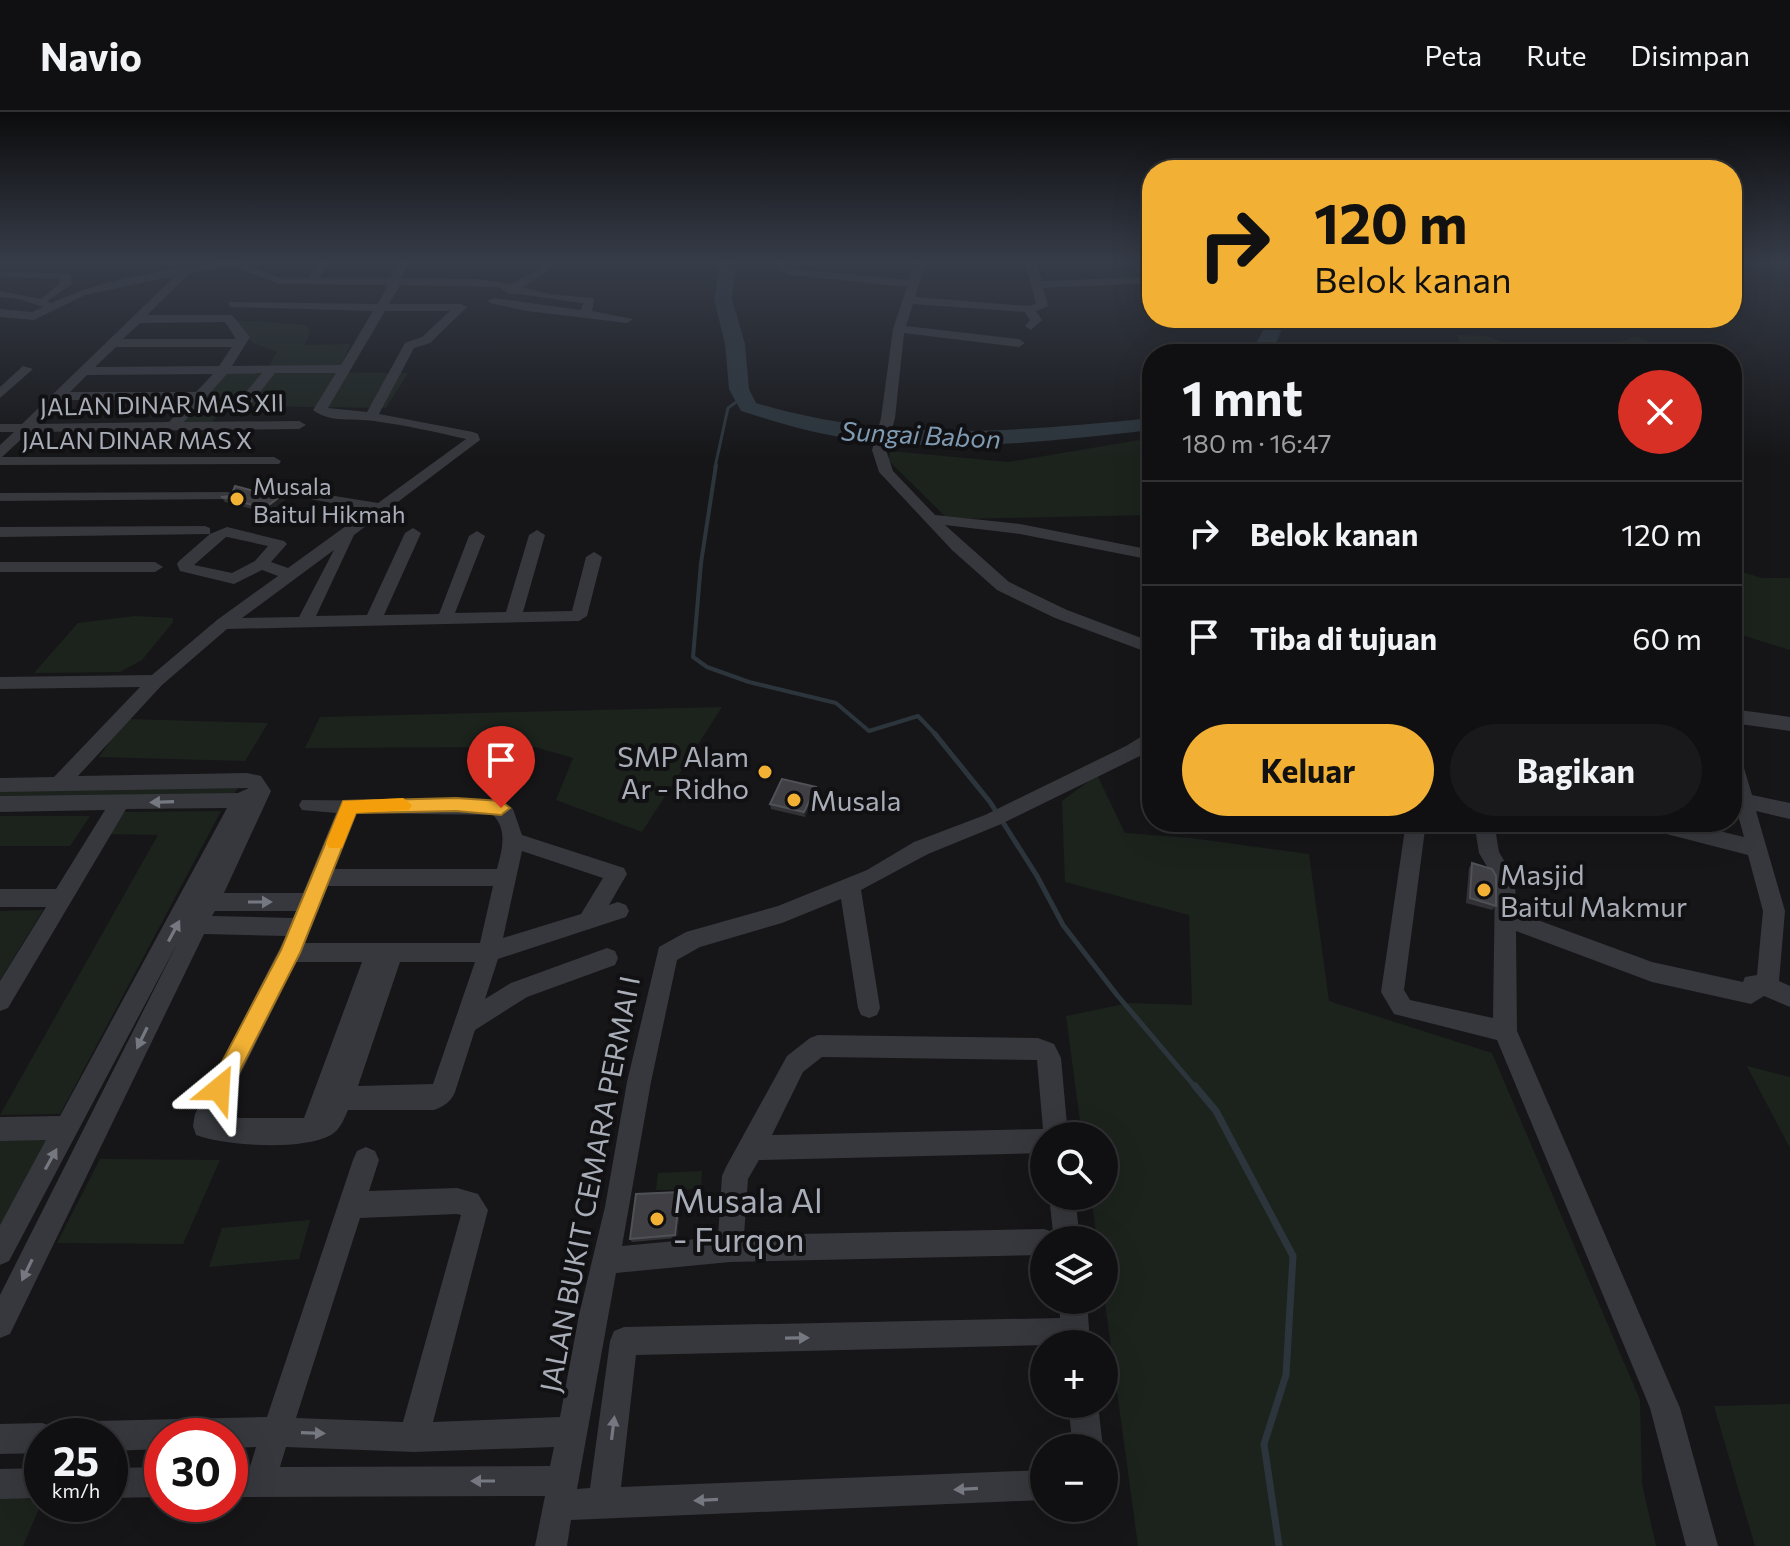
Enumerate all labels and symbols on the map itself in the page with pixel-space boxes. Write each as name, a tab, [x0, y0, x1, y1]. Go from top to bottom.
street label: JALAN DINAR MAS XII	[40, 387, 284, 421]
water label: Sungai Babon	[840, 414, 1002, 454]
street label: JALAN DINAR MAS X	[22, 425, 252, 454]
place label: Musala Baitul Hikmah	[253, 471, 406, 528]
marker: Musala Baitul Hikmah	[228, 490, 246, 508]
pin	[467, 726, 535, 808]
place label: SMP Alam Ar - Ridho	[617, 739, 749, 805]
marker: SMP Alam Ar - Ridho	[756, 763, 774, 781]
place label: Musala	[810, 783, 902, 817]
marker: Musala	[785, 791, 803, 809]
one-way arrow	[149, 796, 174, 809]
place label: Masjid Baitul Makmur	[1500, 857, 1687, 923]
marker: Masjid Baitul Makmur	[1475, 881, 1493, 899]
one-way arrow	[248, 896, 273, 908]
one-way arrow	[168, 919, 181, 942]
street label: JALAN BUKIT CEMARA PERMAI I	[532, 973, 646, 1395]
one-way arrow	[135, 1026, 149, 1049]
position arrow	[177, 1047, 261, 1131]
one-way arrow	[44, 1148, 58, 1171]
place label: Musala Al - Furqon	[673, 1178, 823, 1259]
marker: Musala Al - Furqon	[648, 1210, 666, 1228]
one-way arrow	[20, 1259, 33, 1282]
one-way arrow	[785, 1331, 810, 1344]
one-way arrow	[607, 1415, 620, 1440]
speed limit sign: 30	[144, 1418, 248, 1522]
one-way arrow	[301, 1427, 326, 1440]
one-way arrow	[470, 1475, 495, 1487]
one-way arrow	[953, 1483, 978, 1496]
one-way arrow	[693, 1494, 718, 1507]

